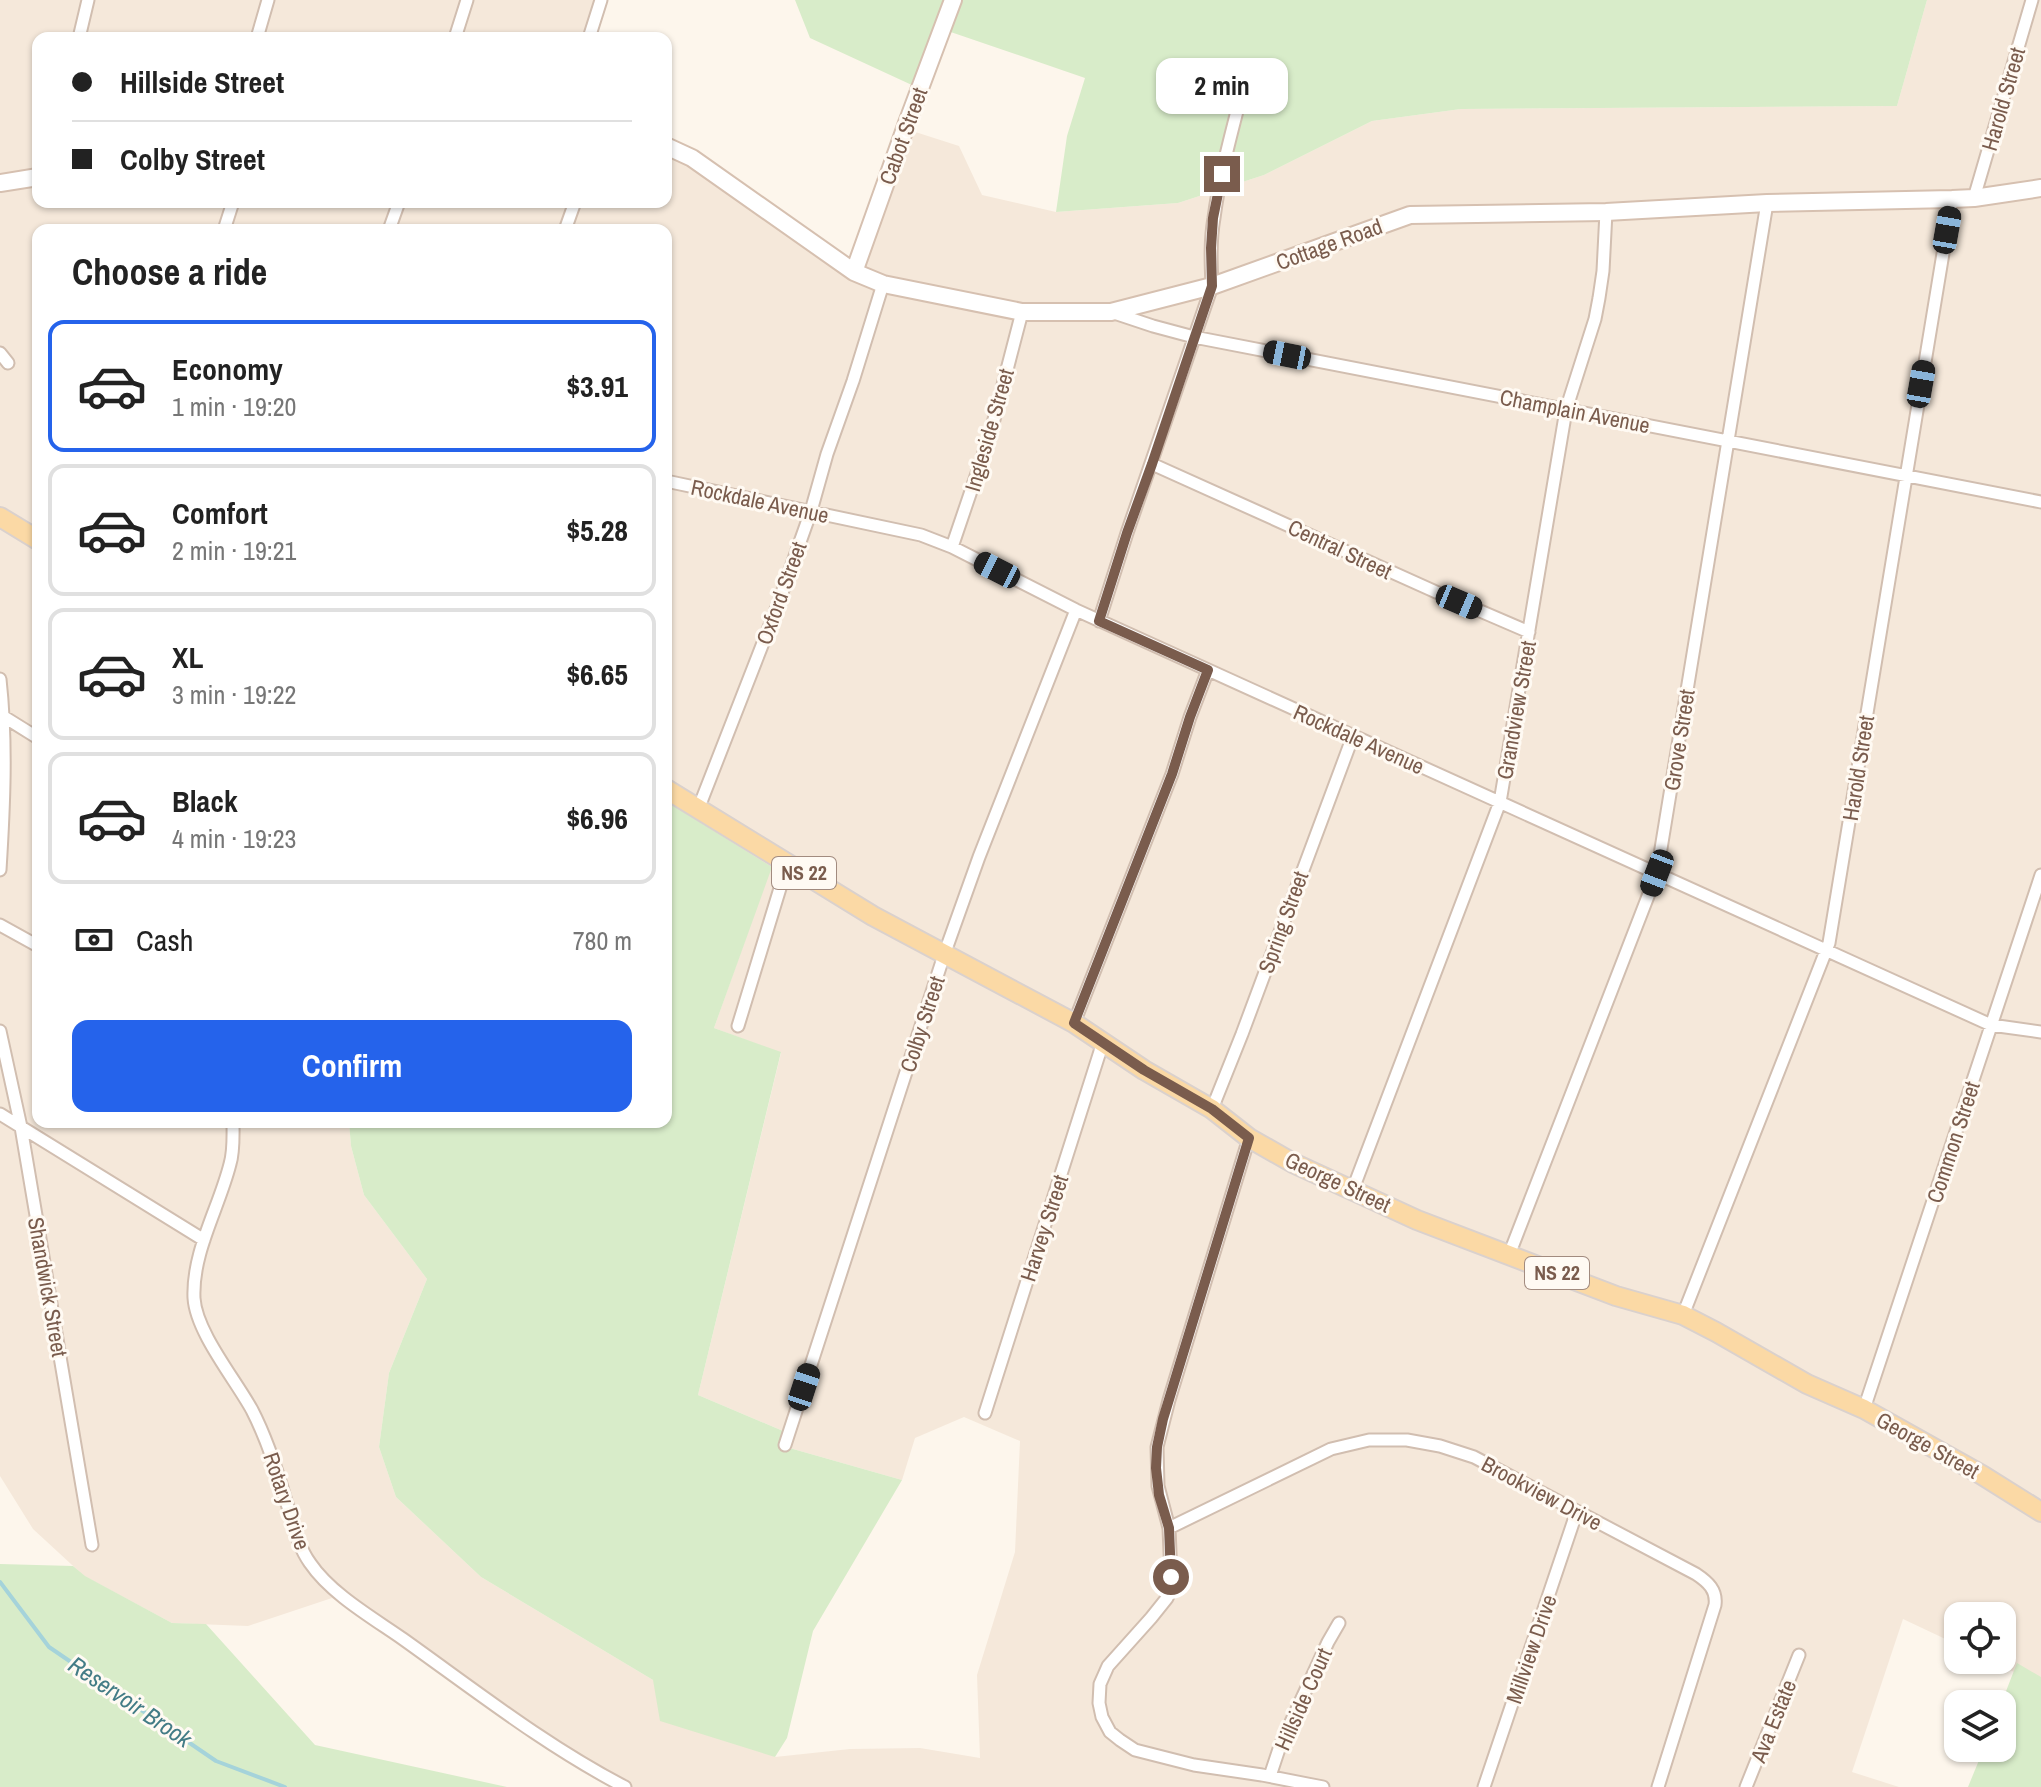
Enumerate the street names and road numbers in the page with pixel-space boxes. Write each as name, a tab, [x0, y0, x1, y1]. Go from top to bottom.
street label: Harold Street	[1974, 44, 2032, 154]
street label: Cabot Street	[872, 83, 934, 189]
street label: Cottage Road	[1272, 211, 1386, 277]
street label: Ingleside Street	[957, 365, 1021, 495]
street label: Champlain Avenue	[1497, 382, 1653, 440]
street label: Rockdale Avenue	[688, 472, 832, 530]
street label: Central Street	[1283, 512, 1397, 586]
street label: Oxford Street	[749, 537, 813, 649]
street label: Grandview Street	[1489, 638, 1543, 782]
street label: Grove Street	[1656, 687, 1702, 793]
street label: Rockdale Avenue	[1289, 697, 1429, 781]
street label: Harold Street	[1835, 713, 1881, 823]
road number: NS 22	[772, 857, 836, 889]
street label: Spring Street	[1251, 867, 1315, 977]
street label: Colby Street	[892, 972, 952, 1076]
street label: Common Street	[1919, 1077, 1987, 1207]
street label: George Street	[1280, 1144, 1396, 1220]
street label: Harvey Street	[1013, 1171, 1075, 1285]
street label: Shandwick Street	[21, 1215, 75, 1359]
road number: NS 22	[1525, 1257, 1589, 1289]
street label: George Street	[1871, 1404, 1985, 1486]
street label: Rotary Drive	[256, 1448, 318, 1554]
street label: Brookview Drive	[1477, 1449, 1607, 1537]
street label: Millview Drive	[1498, 1591, 1564, 1707]
street label: Hillside Court	[1267, 1643, 1339, 1755]
street label: Ava Estate	[1742, 1675, 1803, 1768]

